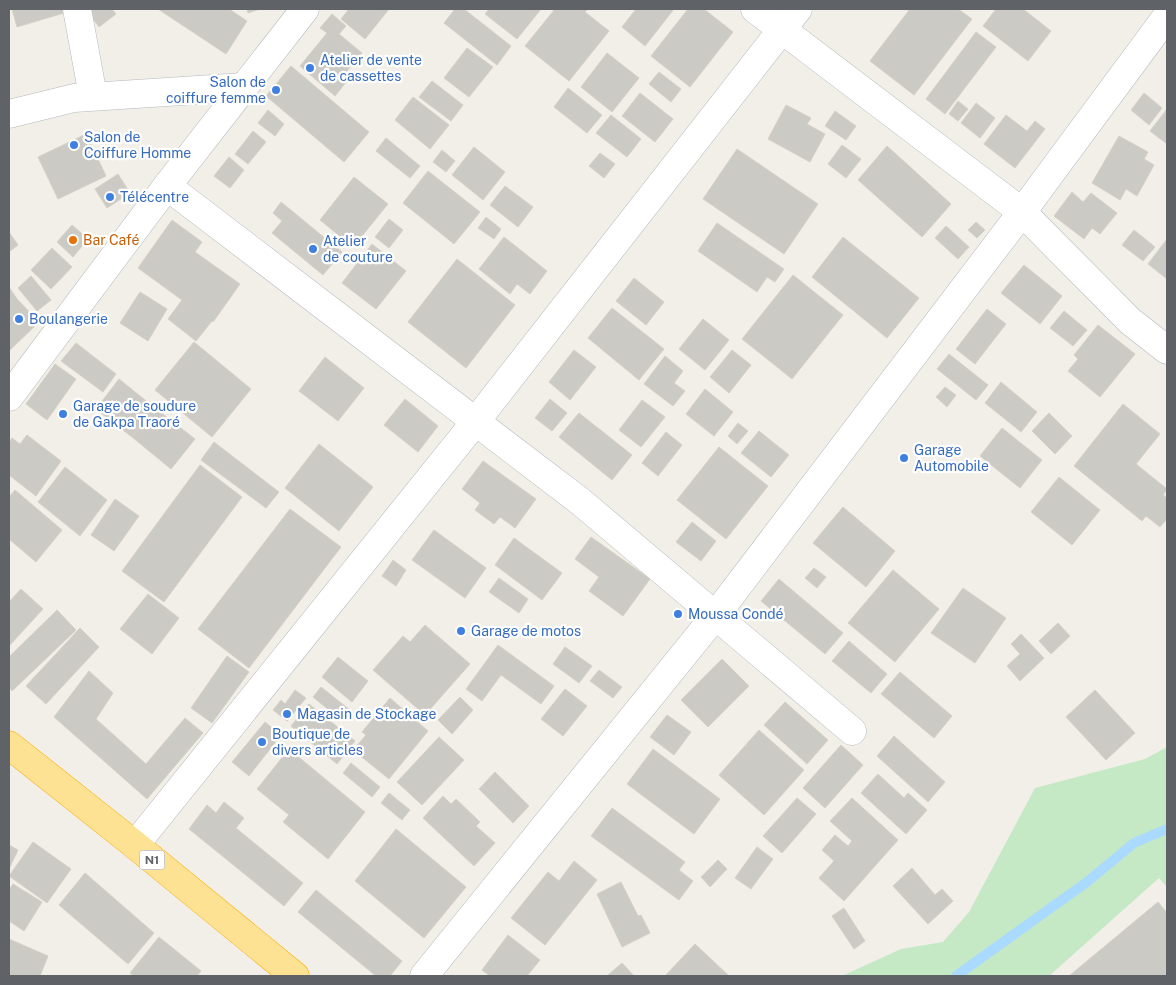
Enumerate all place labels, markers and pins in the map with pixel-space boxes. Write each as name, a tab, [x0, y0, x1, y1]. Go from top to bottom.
place label: Atelier de vente de cassettes	[320, 52, 422, 84]
marker: Atelier de vente de cassettes	[304, 62, 316, 74]
place label: Salon de coiffure femme	[166, 74, 266, 106]
marker: Salon de coiffure femme	[270, 84, 282, 96]
place label: Salon de Coiffure Homme	[84, 129, 191, 161]
marker: Salon de Coiffure Homme	[68, 139, 80, 151]
place label: Télécentre	[120, 189, 189, 205]
marker: Télécentre	[104, 191, 116, 203]
place label: Bar Café	[83, 232, 140, 248]
place label: Atelier de couture	[323, 233, 393, 265]
marker: Bar Café	[67, 234, 79, 246]
marker: Atelier de couture	[307, 243, 319, 255]
place label: Boulangerie	[29, 311, 108, 327]
marker: Boulangerie	[13, 313, 25, 325]
place label: Garage de soudure de Gakpa Traoré	[73, 398, 196, 430]
marker: Garage de soudure de Gakpa Traoré	[57, 408, 69, 420]
place label: Garage Automobile	[914, 442, 989, 474]
marker: Garage Automobile	[898, 452, 910, 464]
place label: Moussa Condé	[688, 606, 784, 622]
marker: Moussa Condé	[672, 608, 684, 620]
place label: Garage de motos	[471, 623, 581, 639]
marker: Garage de motos	[455, 625, 467, 637]
place label: Magasin de Stockage	[297, 706, 436, 722]
marker: Magasin de Stockage	[281, 708, 293, 720]
place label: Boutique de divers articles	[272, 726, 363, 758]
marker: Boutique de divers articles	[256, 736, 268, 748]

